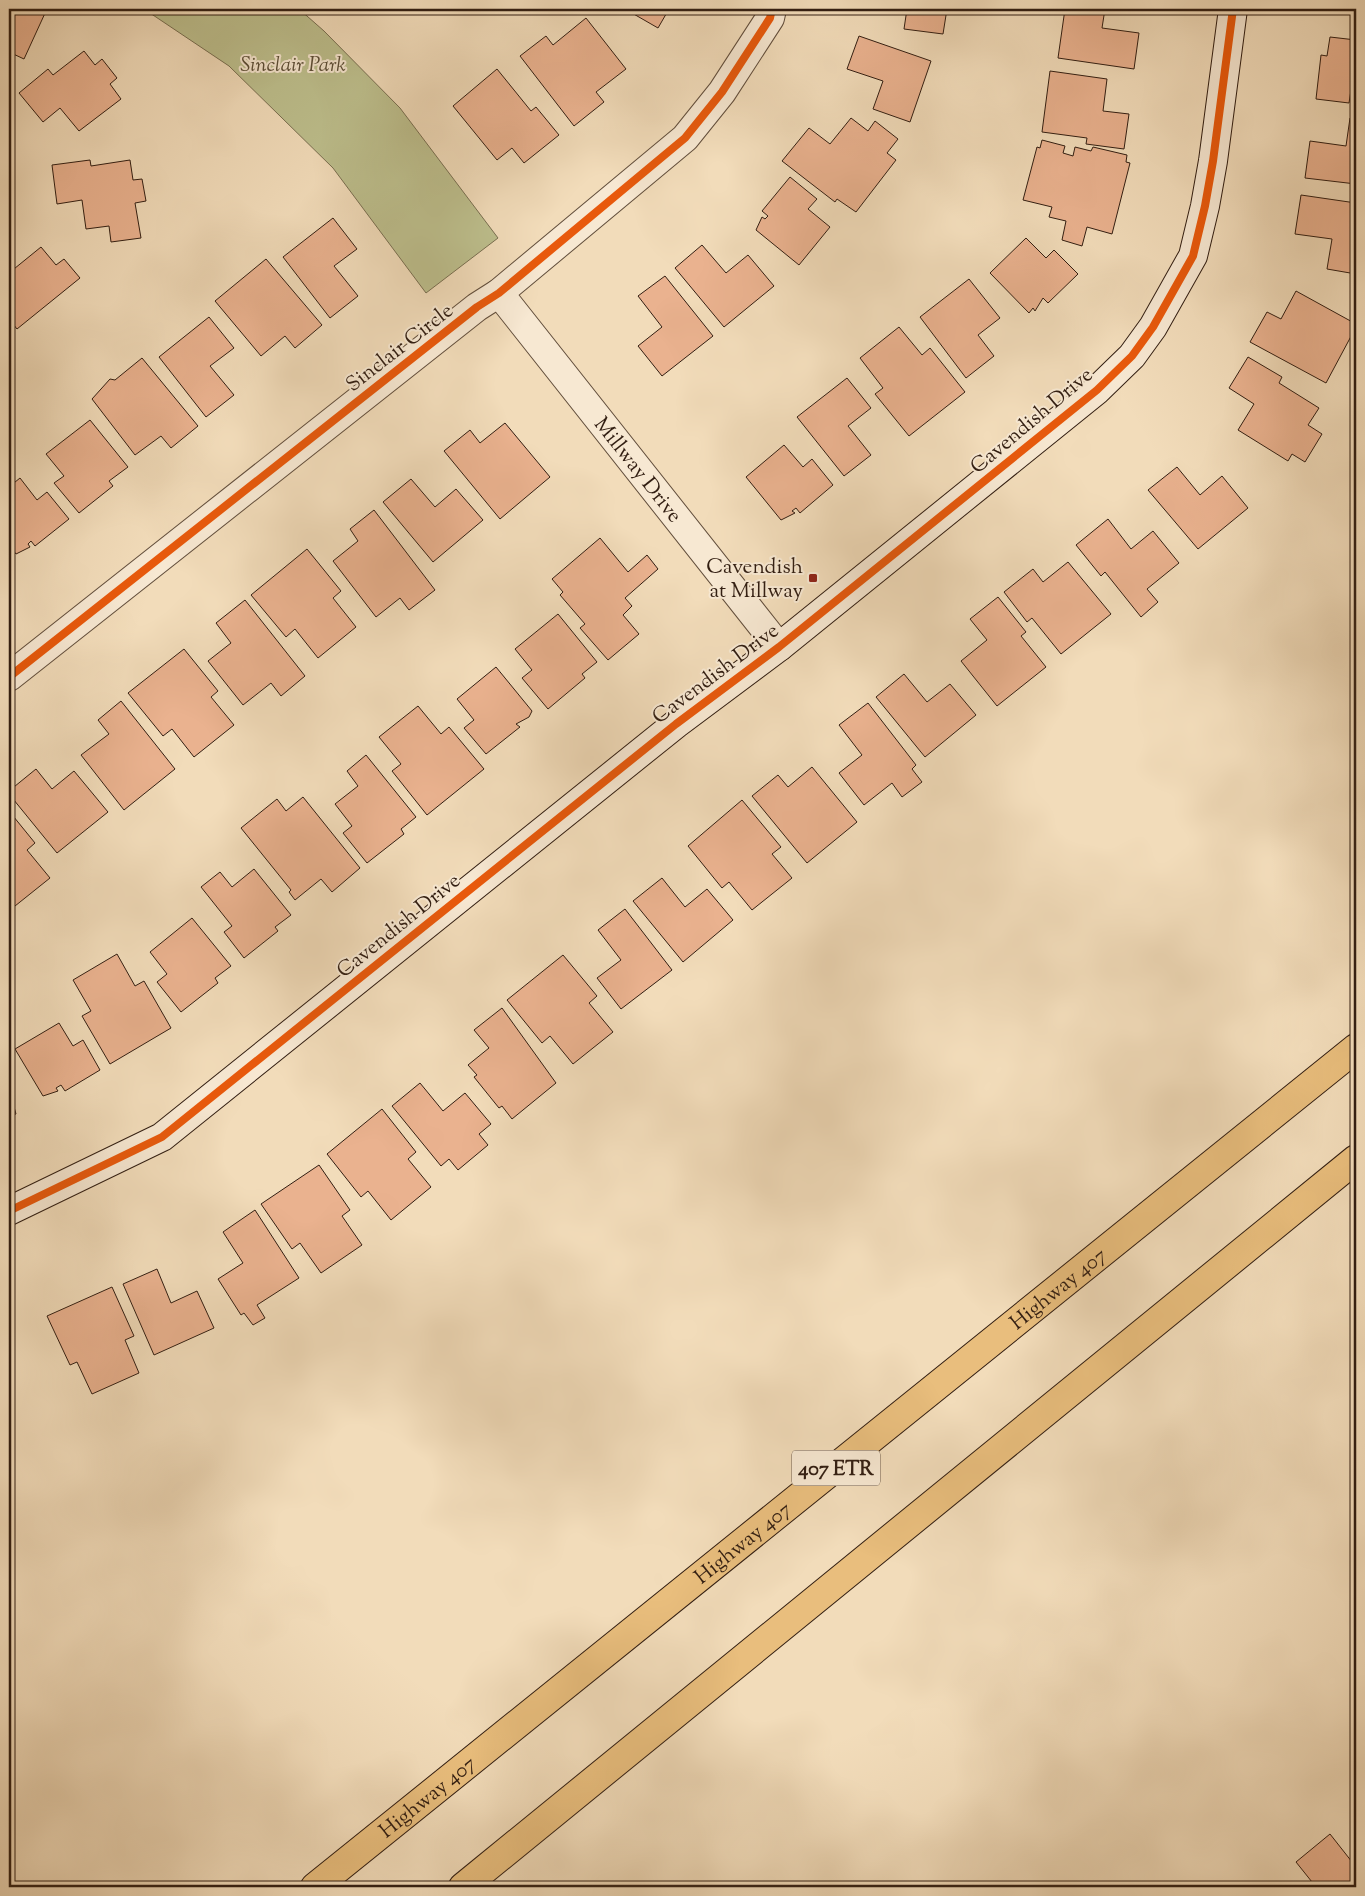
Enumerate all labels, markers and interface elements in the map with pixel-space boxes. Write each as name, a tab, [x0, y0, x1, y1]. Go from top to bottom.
park label: Sinclair Park	[240, 51, 346, 81]
street label: Sinclair Circle	[340, 297, 460, 400]
street label: Cavendish Drive	[965, 361, 1100, 482]
street label: Millway Drive	[586, 411, 688, 530]
place label: Cavendish at Millway	[706, 553, 804, 607]
marker: Cavendish at Millway	[807, 572, 819, 584]
street label: Cavendish Drive	[647, 617, 786, 732]
street label: Cavendish Drive	[331, 867, 468, 986]
street label: Highway 407	[1004, 1241, 1114, 1338]
road number: 407 ETR	[792, 1450, 880, 1486]
street label: Highway 407	[689, 1495, 799, 1592]
street label: Highway 407	[373, 1750, 484, 1847]

